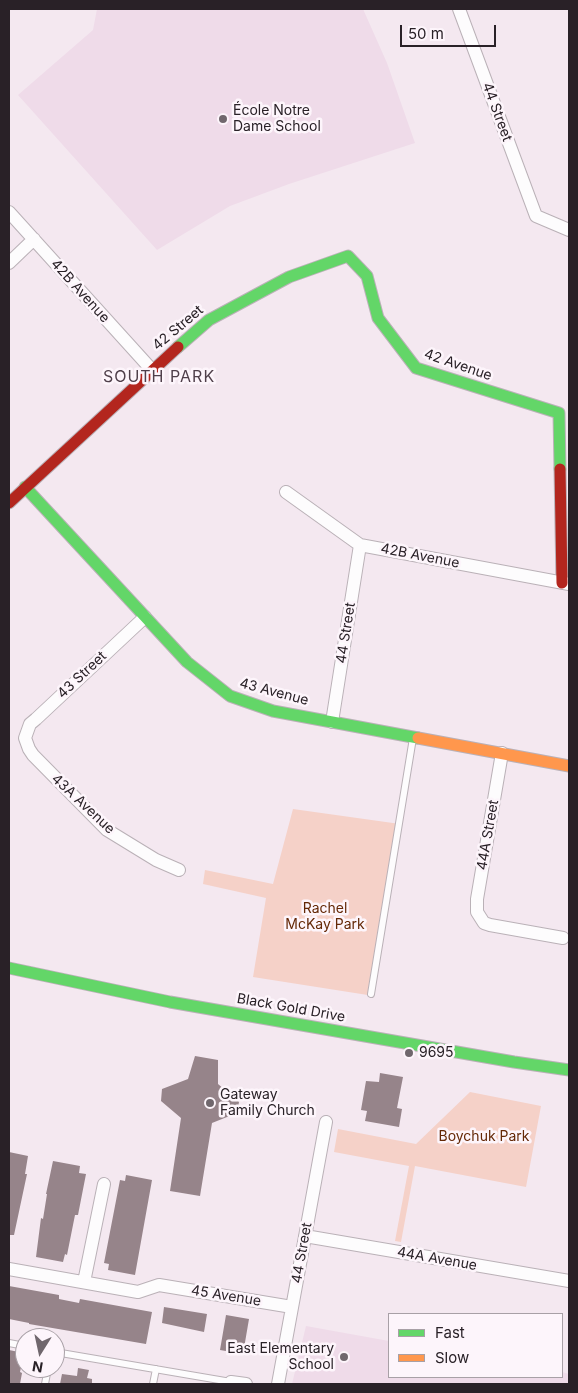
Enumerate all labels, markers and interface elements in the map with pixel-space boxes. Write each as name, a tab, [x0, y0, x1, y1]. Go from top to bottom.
scale bar	[403, 15, 499, 47]
text: 50 m	[408, 24, 444, 43]
street label: 44 Street	[479, 80, 515, 144]
place label: École Notre Dame School	[233, 103, 321, 136]
marker: École Notre Dame School	[217, 113, 229, 125]
street label: 42B Avenue	[47, 256, 113, 326]
street label: 42 Street	[149, 302, 207, 354]
street label: 42 Avenue	[422, 346, 494, 384]
district label: SOUTH PARK	[102, 367, 216, 387]
street label: 42B Avenue	[379, 540, 461, 572]
street label: 44 Street	[333, 601, 359, 665]
street label: 43 Street	[54, 648, 110, 702]
street label: 43 Avenue	[238, 675, 310, 709]
street label: 43A Avenue	[48, 770, 118, 838]
street label: 44A Street	[474, 798, 502, 872]
park label: Rachel McKay Park	[285, 901, 365, 934]
street label: Black Gold Drive	[236, 990, 346, 1026]
place label: 9695	[419, 1045, 454, 1061]
marker: 9695	[403, 1047, 415, 1059]
place label: Gateway Family Church	[220, 1087, 315, 1120]
marker: Gateway Family Church	[204, 1097, 216, 1109]
park label: Boychuk Park	[438, 1129, 530, 1145]
street label: 44 Street	[288, 1221, 316, 1285]
street label: 44A Avenue	[396, 1244, 478, 1274]
street label: 45 Avenue	[190, 1282, 262, 1310]
legend	[388, 1313, 563, 1378]
text: Fast	[435, 1323, 465, 1342]
north arrow	[15, 1328, 65, 1378]
place label: East Elementary School	[227, 1341, 334, 1374]
text: Slow	[435, 1348, 469, 1367]
marker: East Elementary School	[338, 1351, 350, 1363]
text: N	[31, 1358, 44, 1377]

